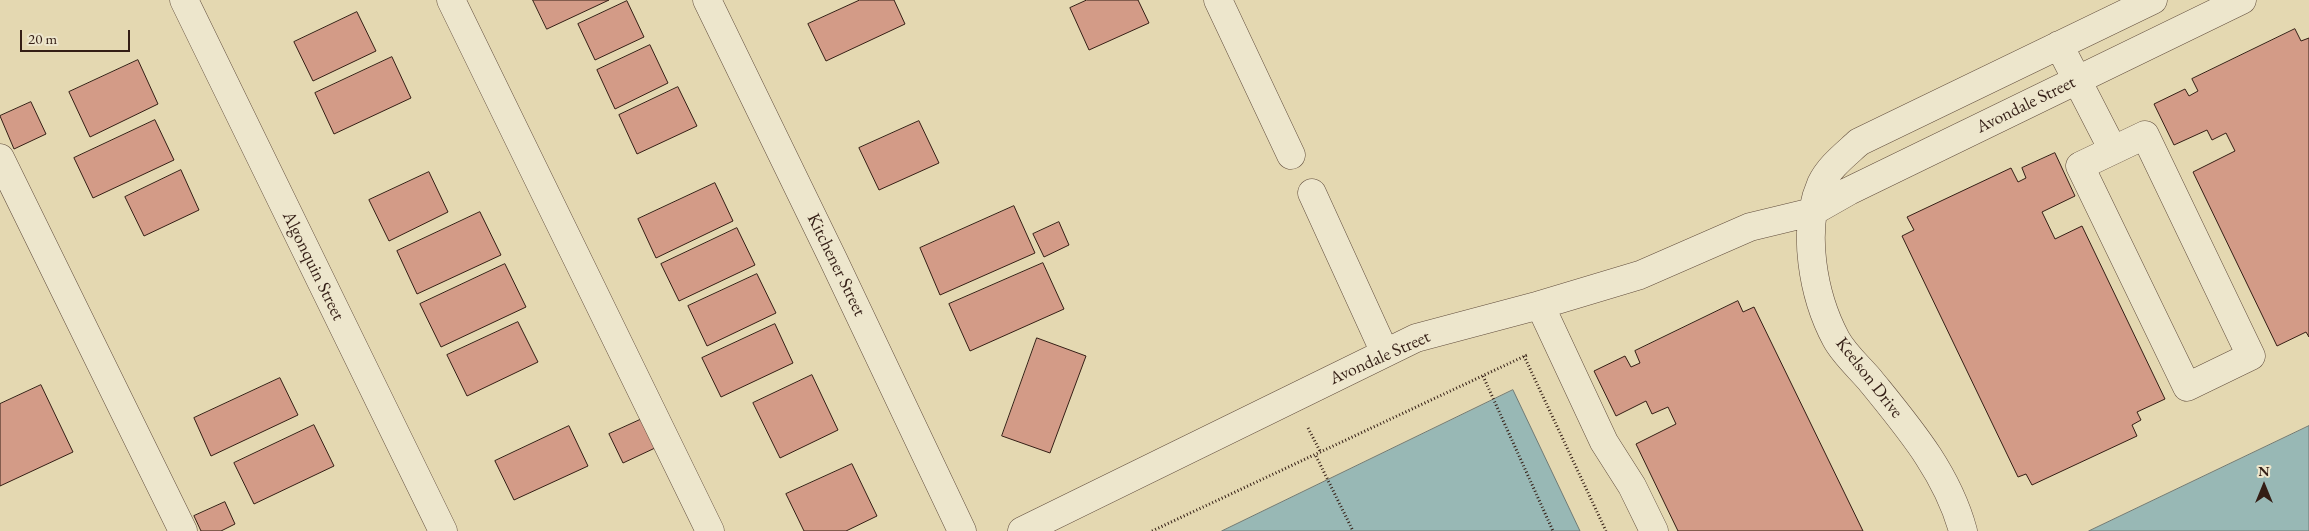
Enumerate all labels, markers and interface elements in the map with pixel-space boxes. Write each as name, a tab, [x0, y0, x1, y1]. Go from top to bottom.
scale bar	[22, 20, 132, 52]
text: 20 m	[28, 29, 57, 48]
street label: Avondale Street	[1973, 72, 2079, 138]
street label: Algonquin Street	[277, 208, 349, 324]
street label: Kitchener Street	[802, 210, 870, 320]
street label: Avondale Street	[1326, 326, 1434, 390]
street label: Keelson Drive	[1831, 333, 1907, 423]
north arrow	[2239, 461, 2289, 511]
text: N	[2258, 462, 2270, 480]

